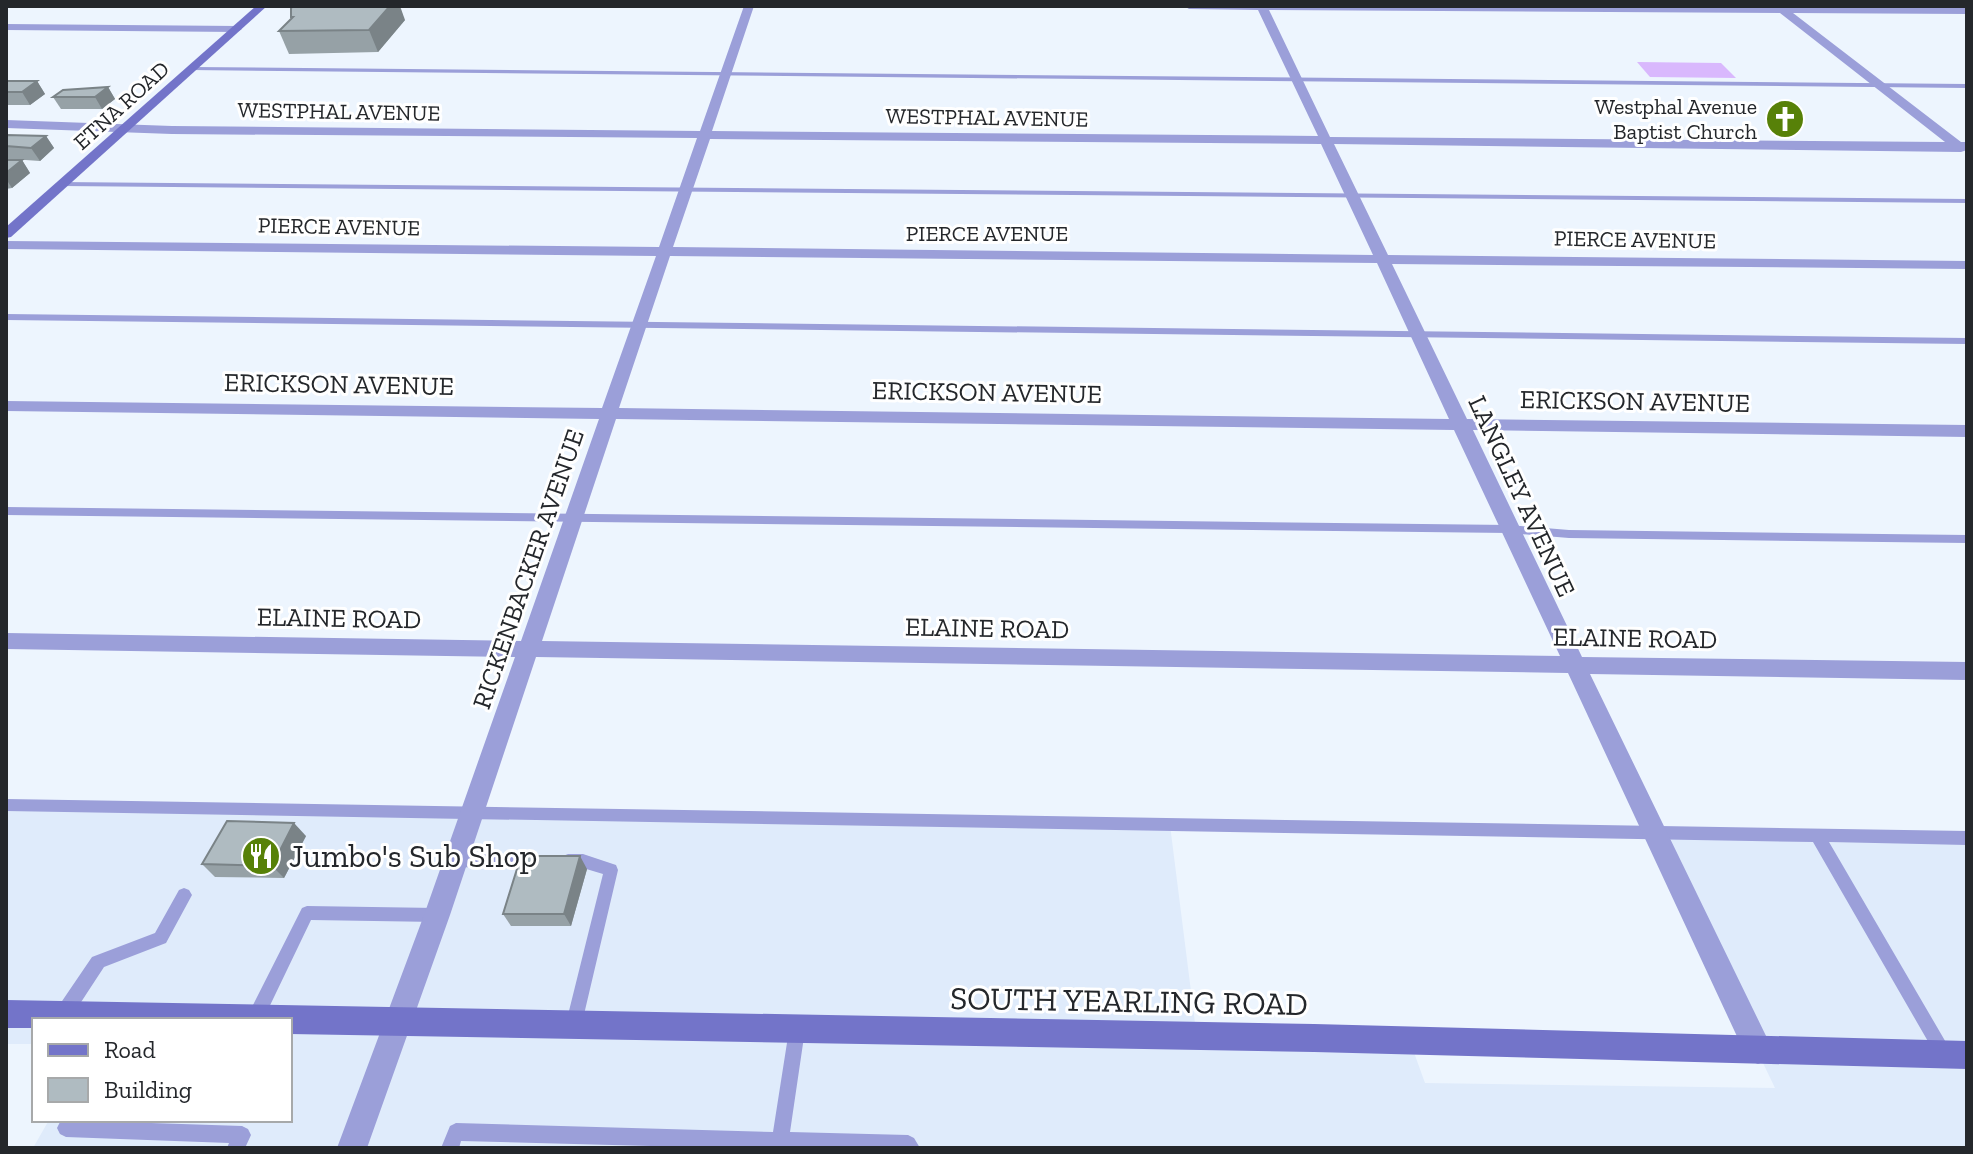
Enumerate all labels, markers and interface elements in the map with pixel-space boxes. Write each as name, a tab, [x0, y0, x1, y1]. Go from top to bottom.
street label: ETNA ROAD	[68, 55, 175, 155]
place label: Westphal Avenue Baptist Church	[1594, 93, 1758, 145]
street label: WESTPHAL AVENUE	[237, 96, 441, 127]
church icon: Westphal Avenue Baptist Church	[1764, 98, 1806, 140]
street label: WESTPHAL AVENUE	[885, 102, 1089, 133]
street label: PIERCE AVENUE	[258, 212, 420, 241]
street label: PIERCE AVENUE	[906, 220, 1068, 247]
street label: PIERCE AVENUE	[1554, 225, 1716, 254]
street label: ERICKSON AVENUE	[224, 366, 454, 402]
street label: ERICKSON AVENUE	[872, 374, 1102, 410]
street label: ERICKSON AVENUE	[1520, 383, 1750, 419]
street label: LANGLEY AVENUE	[1461, 390, 1583, 602]
street label: RICKENBACKER AVENUE	[465, 425, 591, 713]
street label: ELAINE ROAD	[257, 601, 421, 635]
street label: ELAINE ROAD	[905, 611, 1069, 645]
street label: ELAINE ROAD	[1553, 621, 1717, 655]
restaurant icon: Jumbo's Sub Shop	[240, 835, 282, 877]
place label: Jumbo's Sub Shop	[289, 837, 537, 875]
street label: SOUTH YEARLING ROAD	[950, 979, 1308, 1023]
legend	[32, 1018, 292, 1122]
text: Road	[104, 1035, 156, 1064]
text: Building	[104, 1075, 192, 1104]

